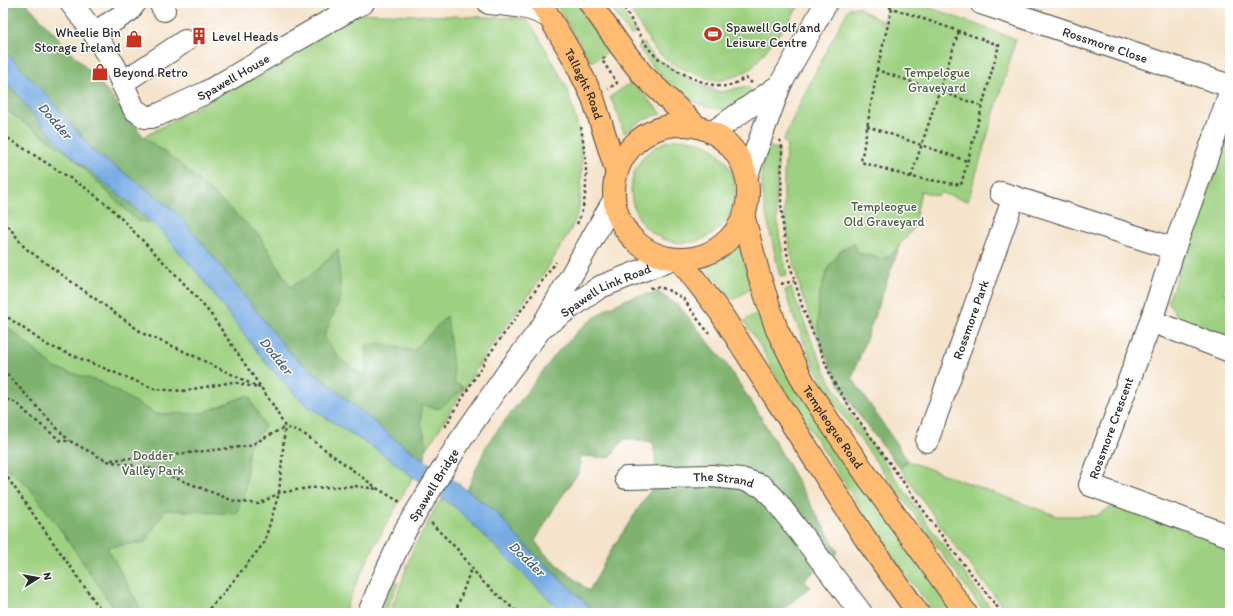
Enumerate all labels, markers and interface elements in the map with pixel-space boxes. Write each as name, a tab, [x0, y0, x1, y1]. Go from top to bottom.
place label: Spawell Golf and Leisure Centre	[726, 20, 820, 50]
street label: Rossmore Close	[1061, 23, 1150, 66]
sports icon: Spawell Golf and Leisure Centre	[703, 24, 723, 44]
place label: Wheelie Bin Storage Ireland	[34, 25, 122, 55]
building icon: Level Heads	[189, 26, 209, 46]
shop icon: Wheelie Bin Storage Ireland	[124, 29, 144, 49]
place label: Level Heads	[212, 29, 279, 44]
street label: Tallaght Road	[562, 45, 607, 121]
street label: Spawell House	[194, 50, 272, 103]
shop icon: Beyond Retro	[90, 62, 110, 82]
place label: Beyond Retro	[113, 65, 188, 80]
park label: Tempelogue Graveyard	[904, 65, 970, 95]
water label: Dodder	[34, 99, 77, 144]
park label: Templeogue Old Graveyard	[843, 199, 925, 229]
street label: Spawell Link Road	[557, 260, 653, 320]
street label: Rossmore Park	[949, 277, 991, 361]
water label: Dodder	[256, 334, 297, 380]
street label: Rossmore Crescent	[1086, 375, 1136, 481]
street label: Templeogue Road	[800, 382, 867, 471]
street label: Spawell Bridge	[405, 445, 461, 524]
park label: Dodder Valley Park	[122, 448, 185, 478]
street label: The Strand	[693, 468, 756, 490]
water label: Dodder	[505, 538, 550, 581]
north arrow	[18, 558, 58, 598]
text: N	[40, 571, 54, 581]

